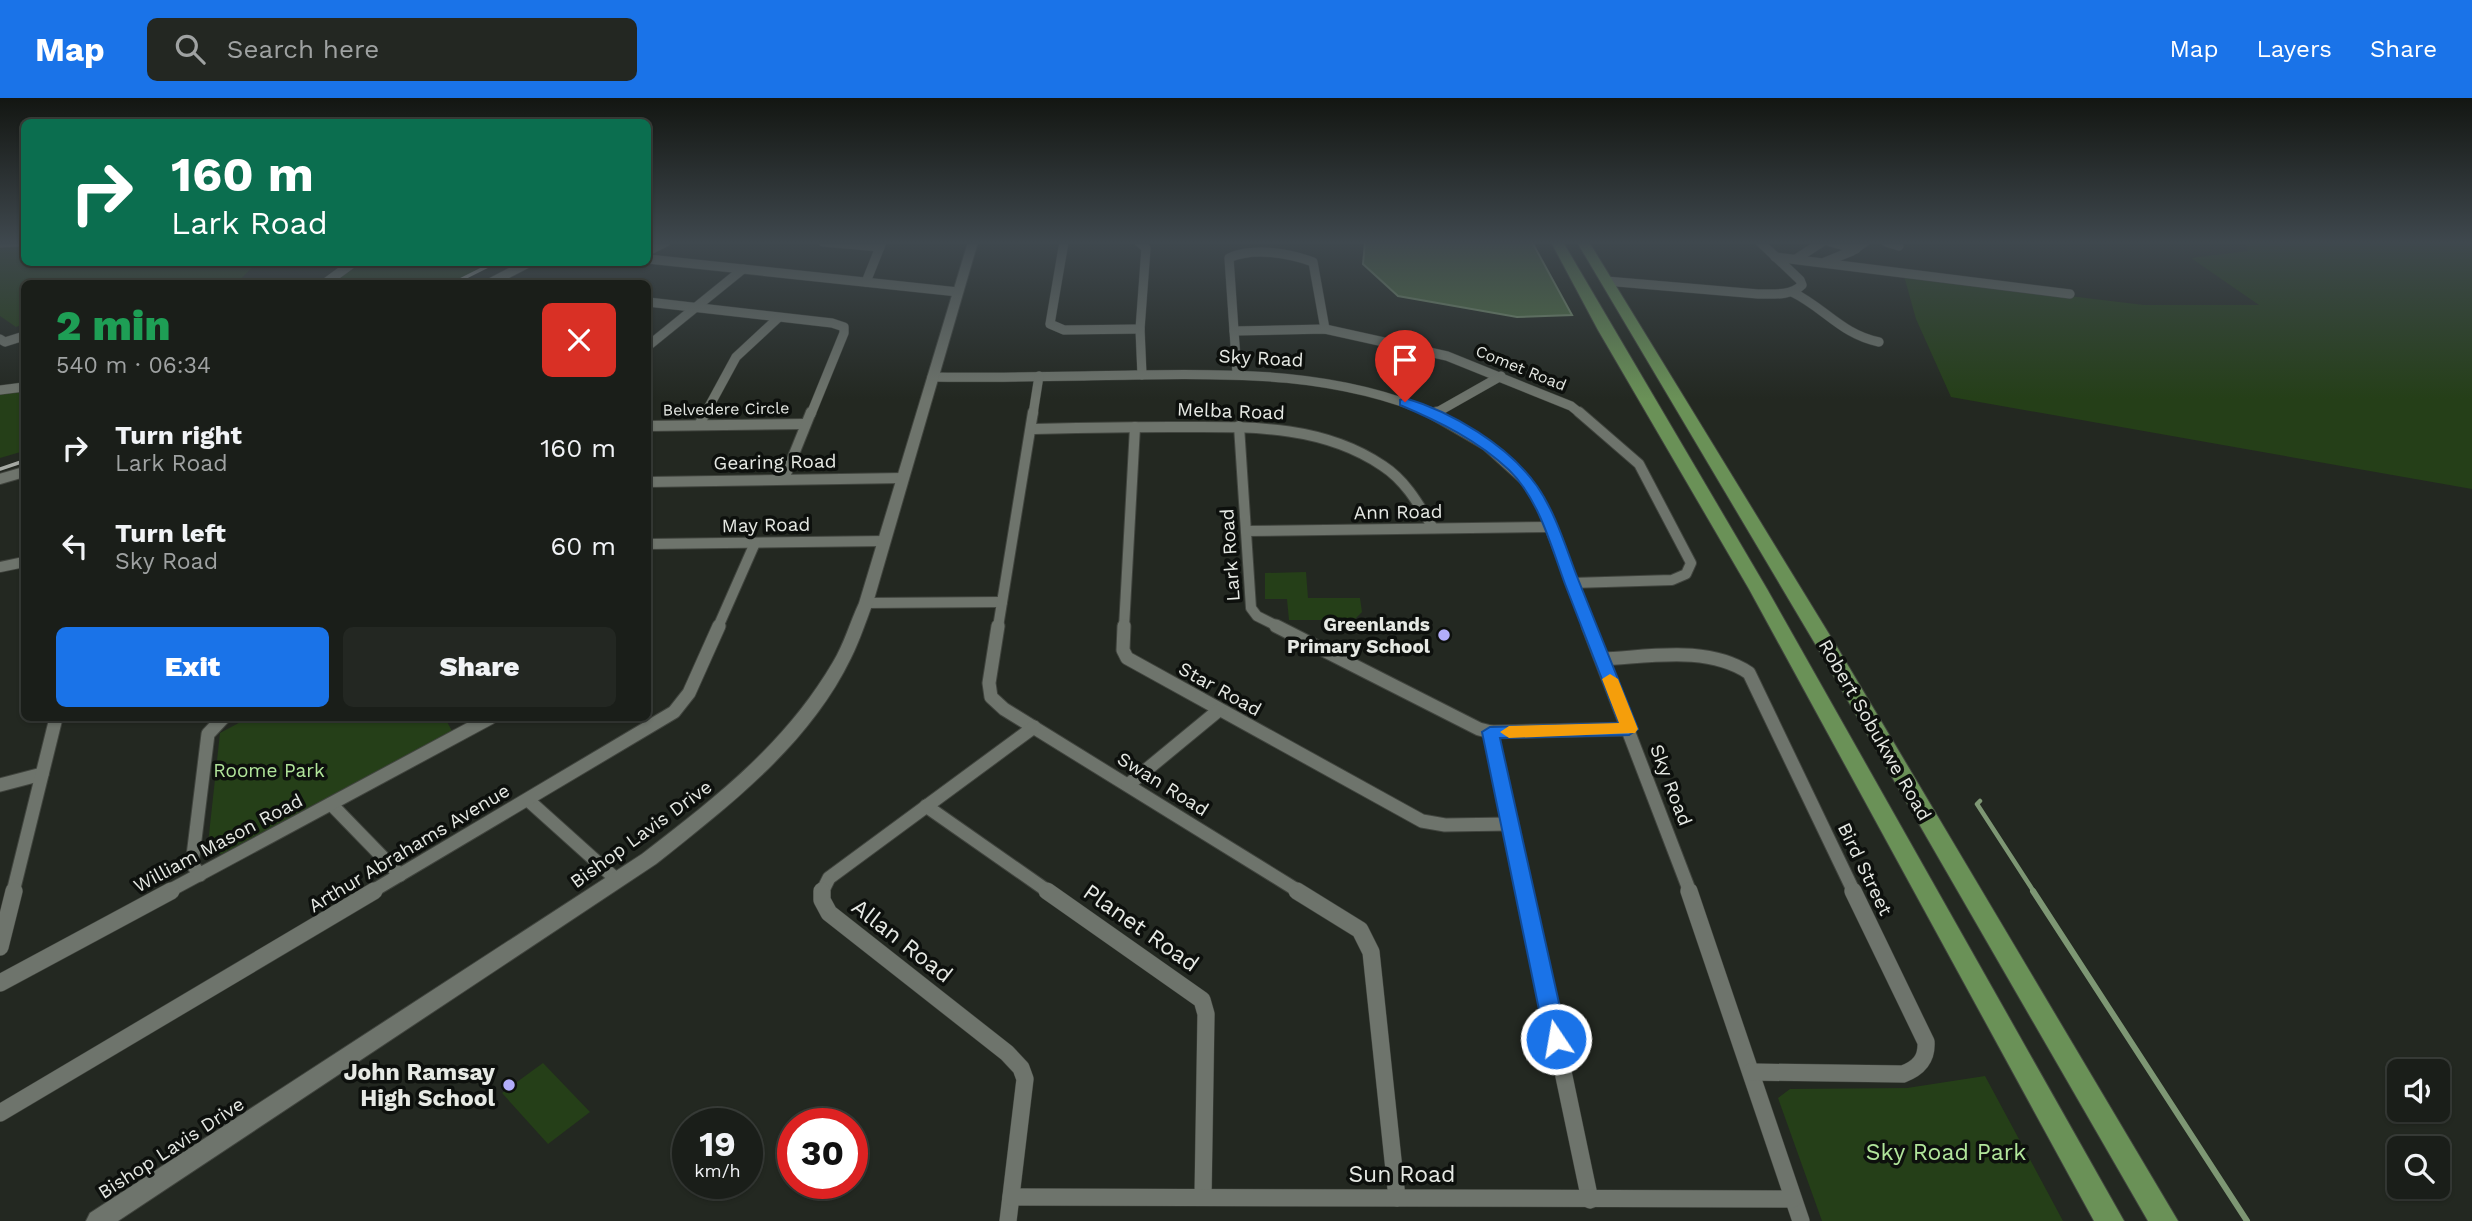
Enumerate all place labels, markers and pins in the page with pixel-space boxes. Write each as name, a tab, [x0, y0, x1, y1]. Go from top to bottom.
pin	[1375, 330, 1435, 402]
place label: Greenlands Primary School	[1287, 613, 1431, 658]
marker: Greenlands Primary School	[1436, 627, 1452, 643]
place label: John Ramsay High School	[343, 1059, 495, 1112]
marker: John Ramsay High School	[501, 1077, 517, 1093]

